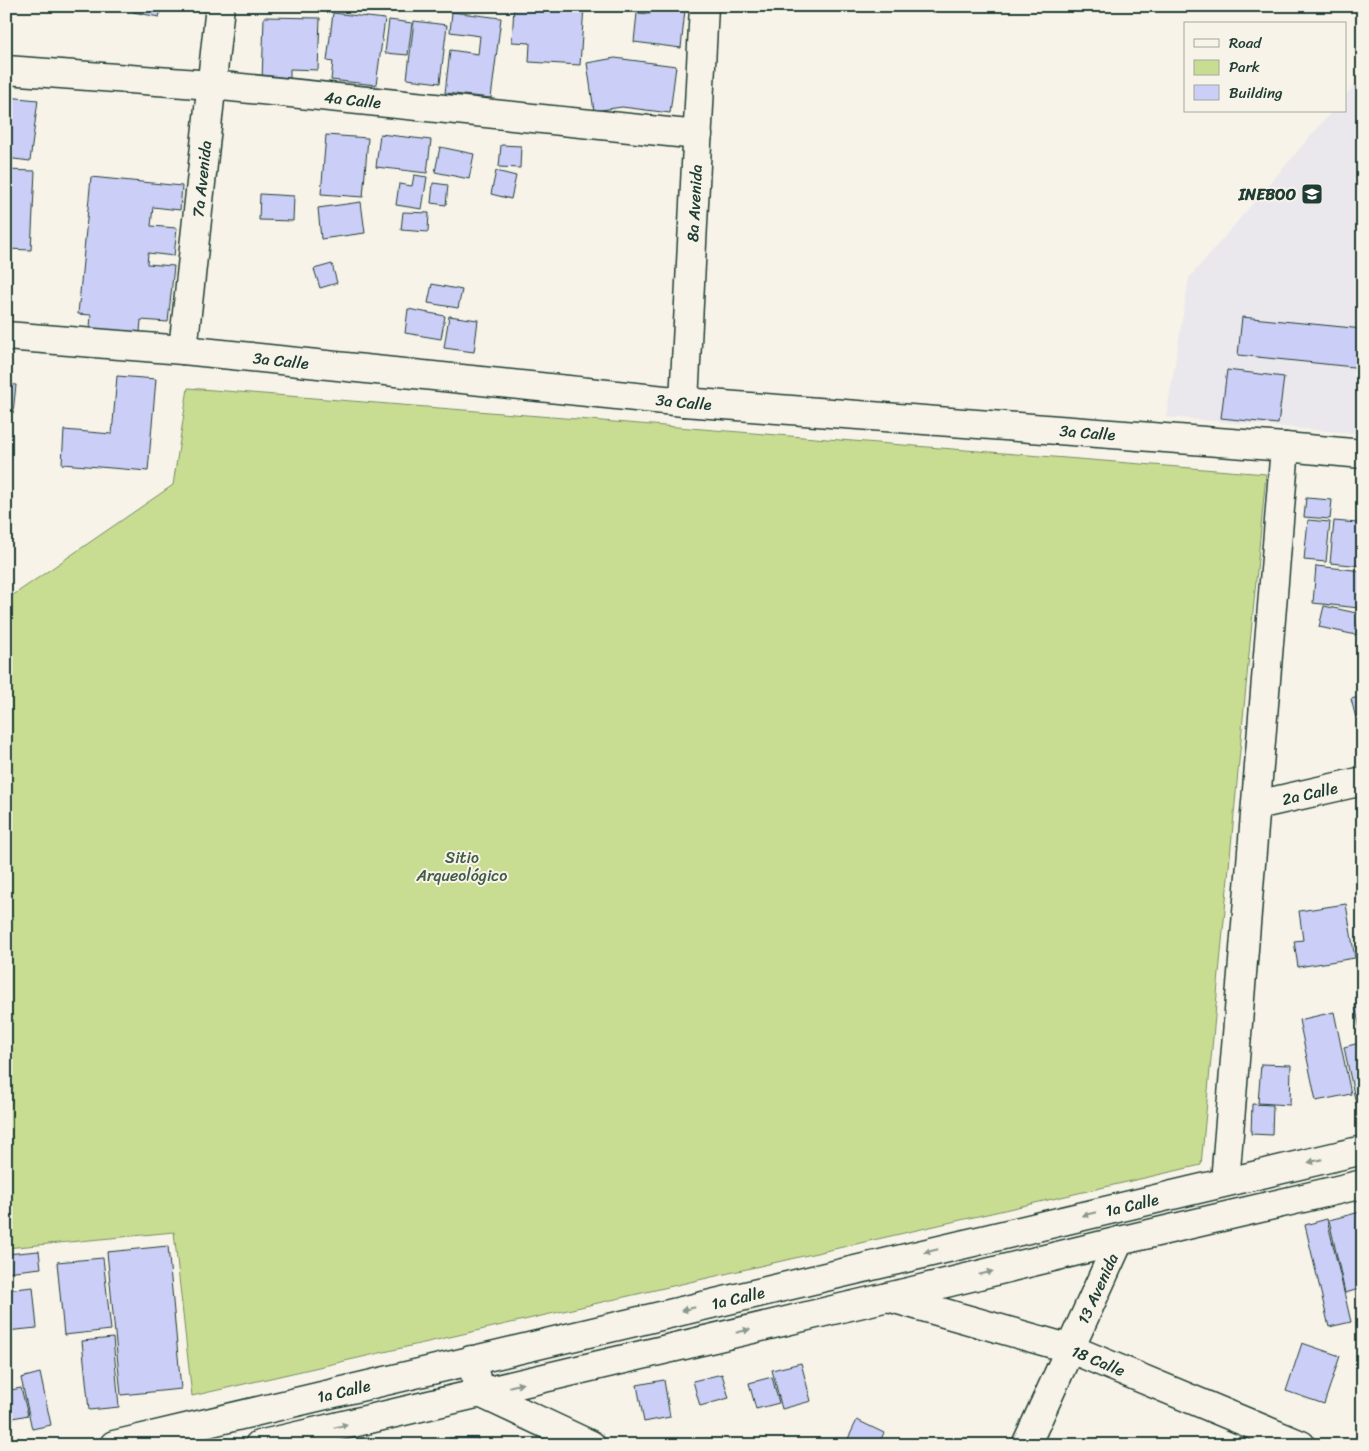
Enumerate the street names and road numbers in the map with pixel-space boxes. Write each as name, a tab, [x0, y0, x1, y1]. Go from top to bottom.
street label: 4a Calle	[323, 82, 383, 117]
street label: 7a Avenida	[183, 139, 220, 219]
street label: 8a Avenida	[678, 164, 710, 243]
street label: 3a Calle	[252, 343, 310, 378]
street label: 3a Calle	[654, 385, 713, 419]
street label: 3a Calle	[1059, 416, 1117, 449]
street label: 2a Calle	[1279, 773, 1341, 813]
street label: 1a Calle	[1102, 1184, 1162, 1225]
street label: 13 Avenida	[1068, 1248, 1126, 1329]
street label: 1a Calle	[708, 1277, 768, 1318]
street label: 18 Calle	[1067, 1336, 1130, 1385]
street label: 1a Calle	[314, 1370, 374, 1411]

